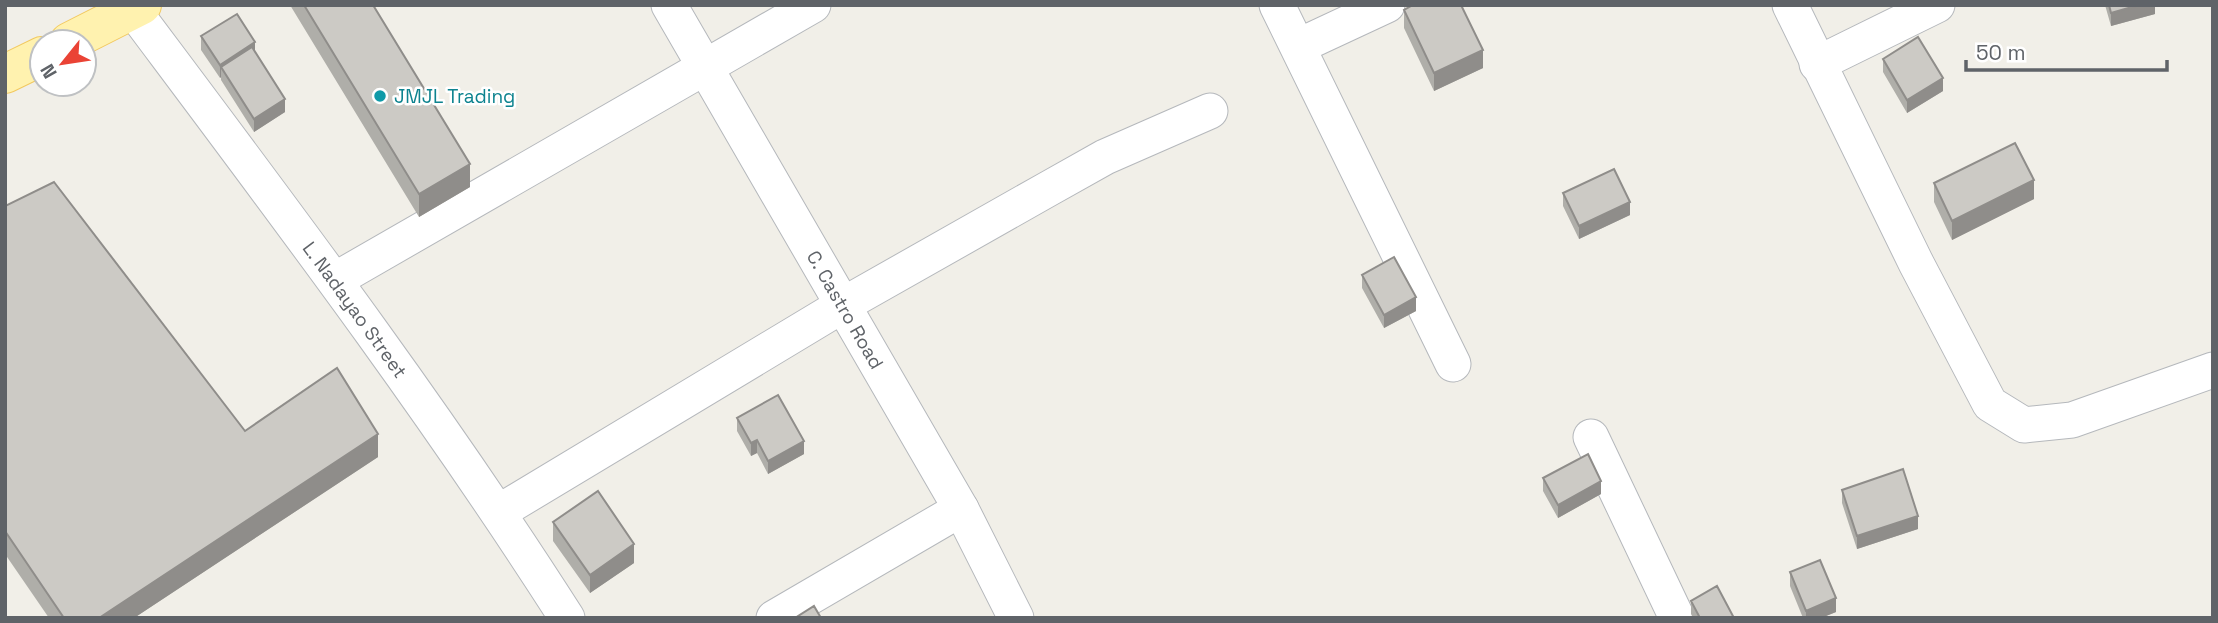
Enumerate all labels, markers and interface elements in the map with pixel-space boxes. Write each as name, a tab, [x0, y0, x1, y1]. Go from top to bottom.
north arrow	[28, 28, 98, 98]
scale bar	[1966, 28, 2167, 72]
text: 50 m	[1976, 39, 2026, 66]
text: N	[35, 59, 63, 83]
place label: JMJL Trading	[394, 84, 515, 109]
marker: JMJL Trading	[372, 88, 388, 104]
street label: L. Nadayao Street	[297, 237, 413, 383]
street label: C. Castro Road	[801, 246, 889, 374]

